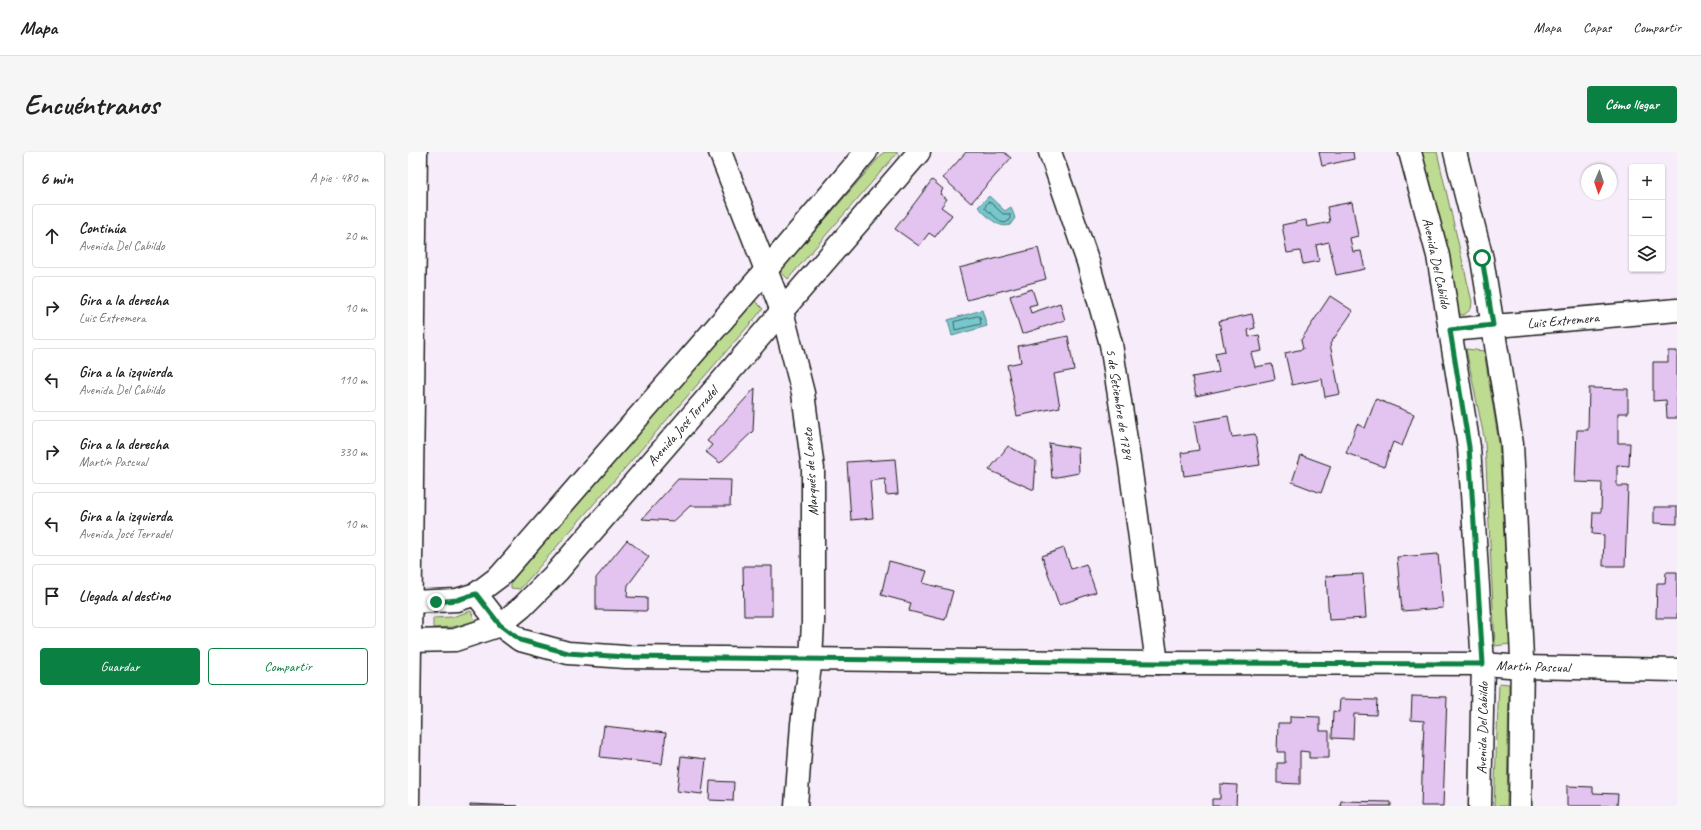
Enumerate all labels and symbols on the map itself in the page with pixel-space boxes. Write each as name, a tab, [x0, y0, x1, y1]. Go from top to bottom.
north arrow	[1581, 164, 1617, 200]
street label: Avenida Del Cabildo	[1419, 216, 1455, 311]
route start	[1473, 249, 1491, 267]
street label: Luis Extremera	[1527, 309, 1601, 332]
street label: 5 de Setiembre de 1784	[1102, 348, 1137, 462]
street label: Avenida José Terradel	[643, 381, 723, 469]
street label: Marqués de Loreto	[799, 426, 822, 516]
route end	[427, 593, 445, 611]
street label: Martín Pascual	[1496, 657, 1573, 676]
street label: Avenida Del Cabildo	[1473, 681, 1492, 774]

